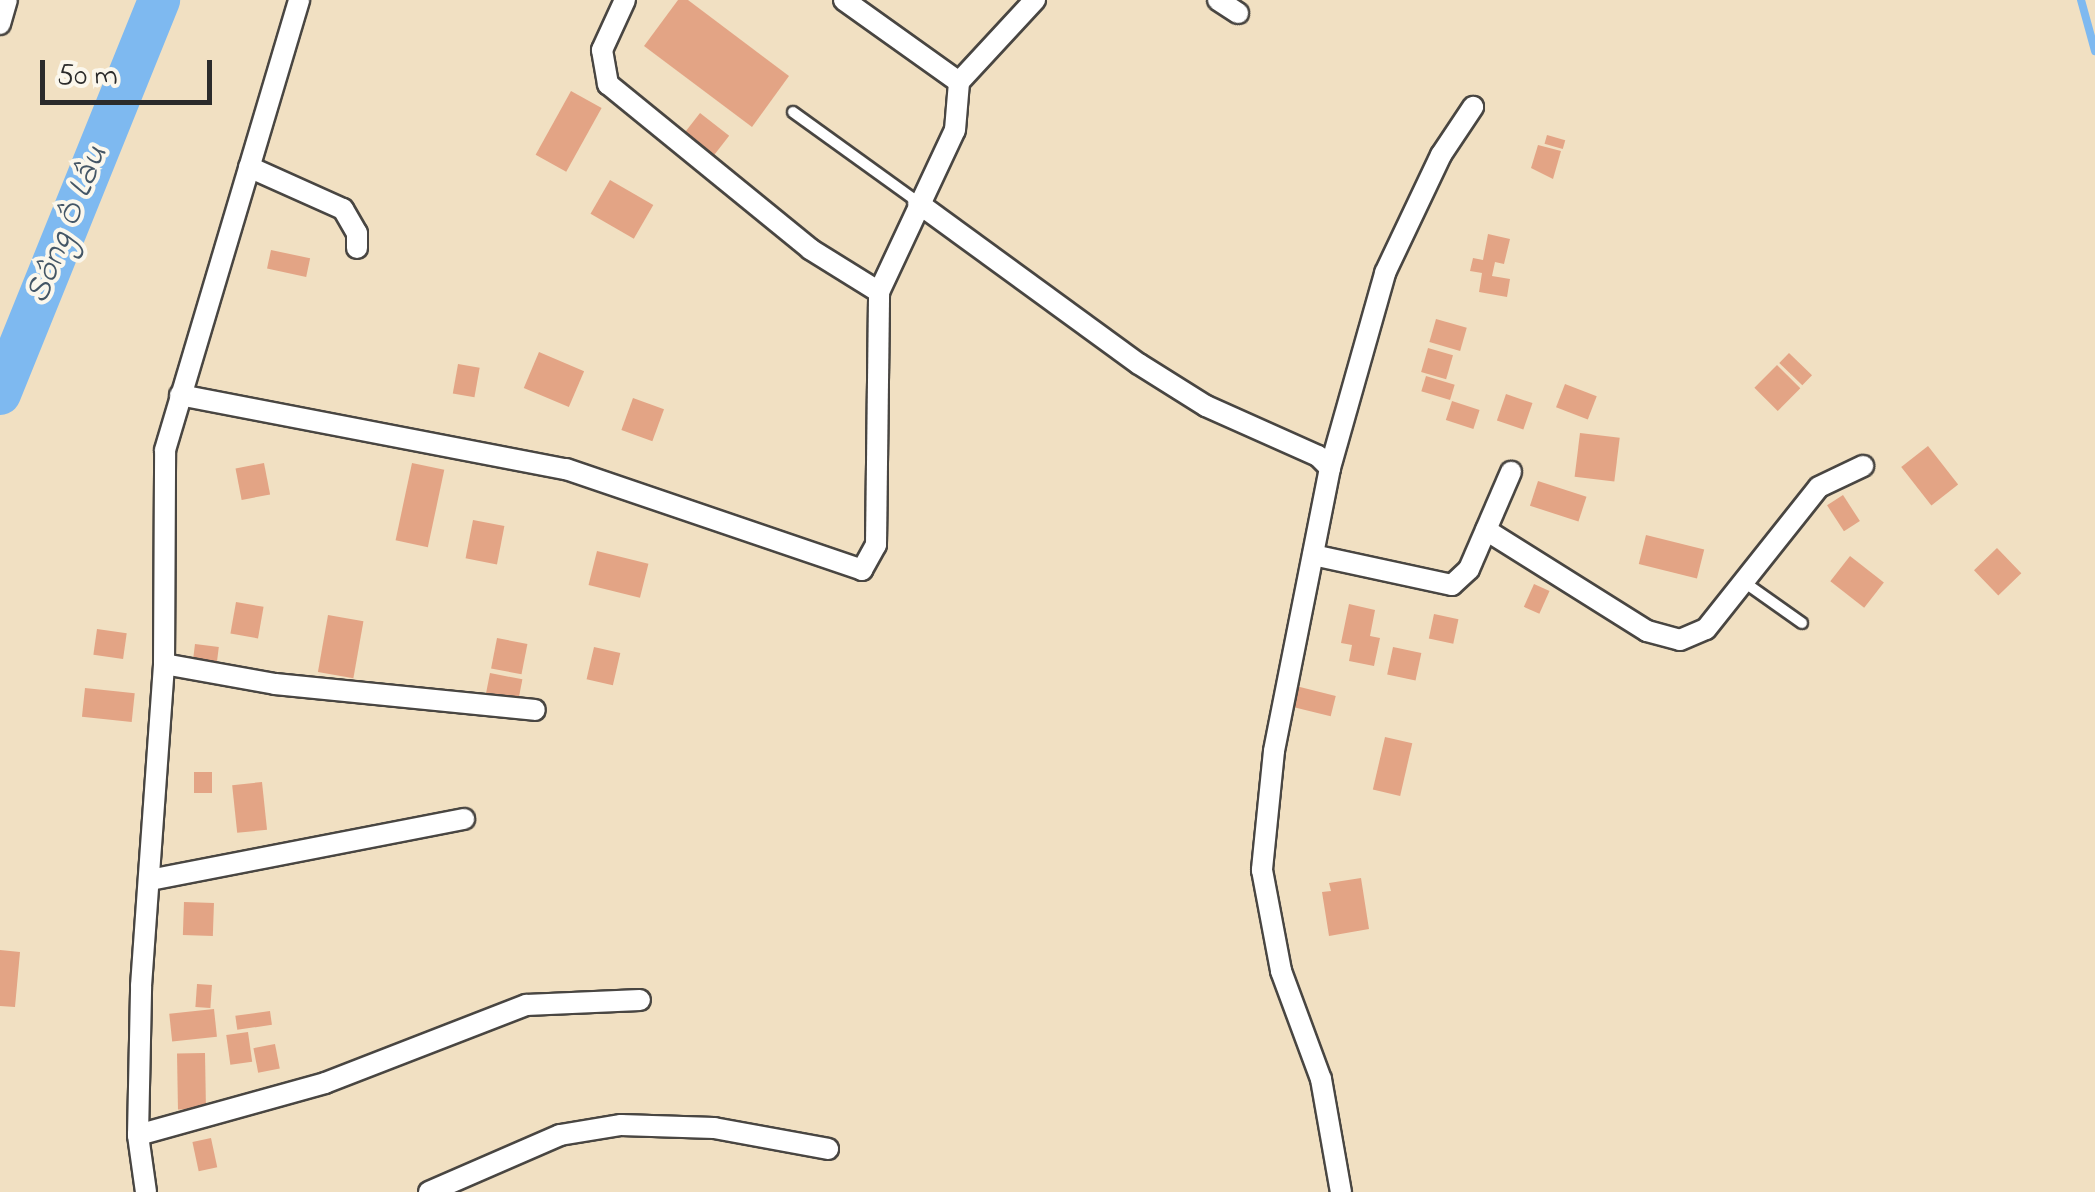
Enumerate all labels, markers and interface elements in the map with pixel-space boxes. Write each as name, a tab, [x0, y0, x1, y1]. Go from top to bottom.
scale bar	[45, 40, 218, 102]
text: 50 m	[57, 55, 118, 99]
water label: Sông Ô Lâu	[17, 140, 119, 310]

